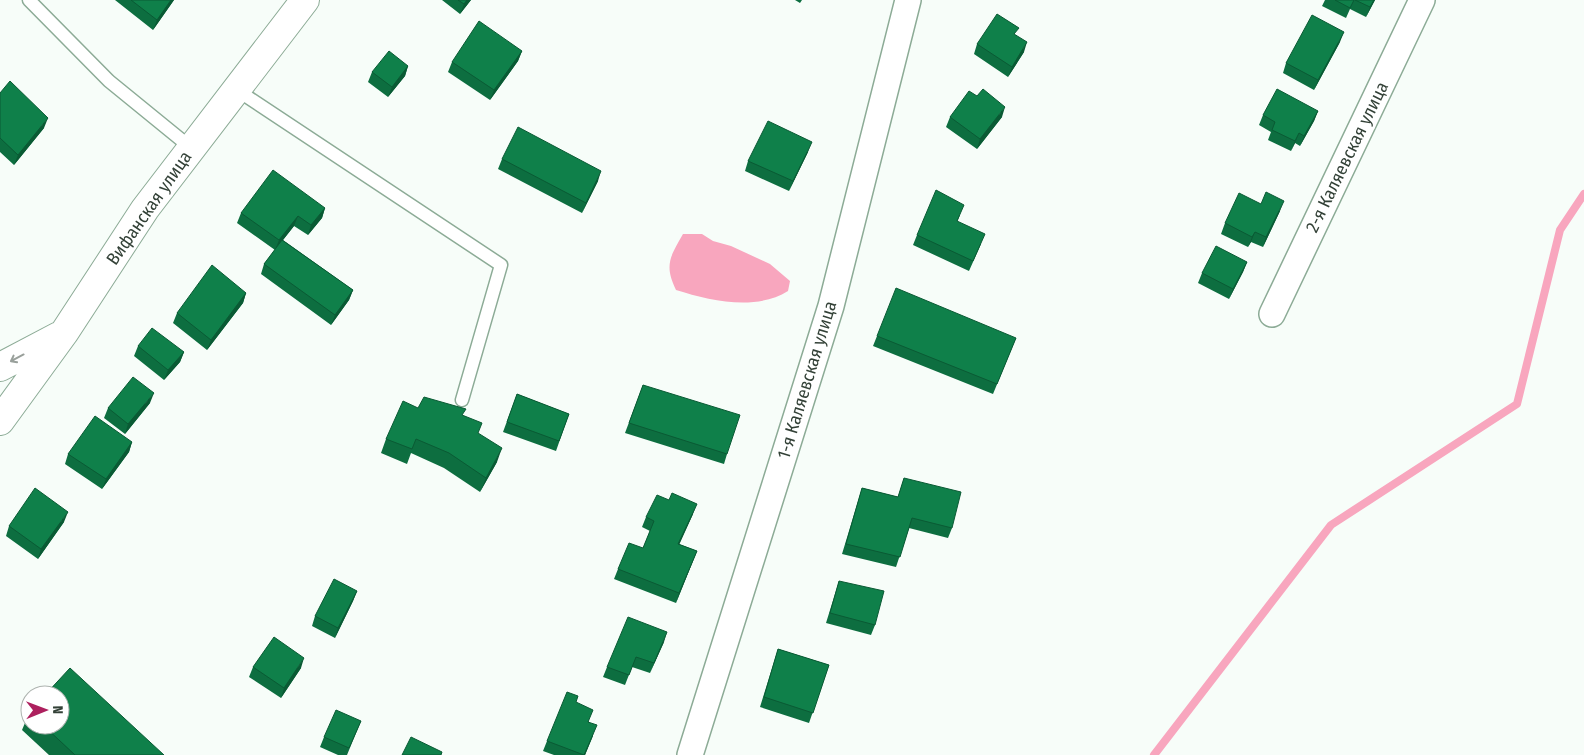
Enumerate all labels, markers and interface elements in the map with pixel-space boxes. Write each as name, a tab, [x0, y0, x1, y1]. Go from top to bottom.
street label: 2-я Каляевская улица	[1301, 78, 1393, 236]
street label: Вифанская улица	[102, 147, 197, 269]
street label: 1-я Каляевская улица	[773, 298, 842, 462]
one-way arrow	[9, 353, 24, 363]
north arrow	[20, 685, 70, 735]
text: N	[49, 705, 66, 714]

